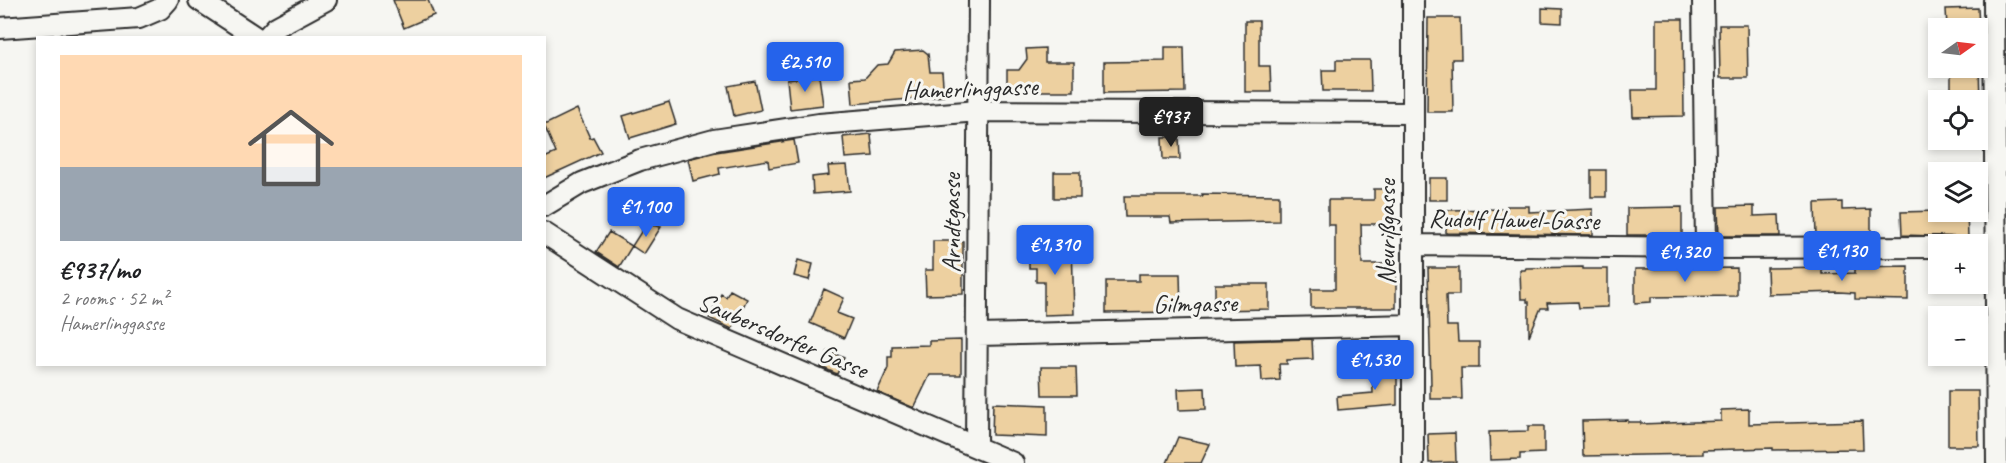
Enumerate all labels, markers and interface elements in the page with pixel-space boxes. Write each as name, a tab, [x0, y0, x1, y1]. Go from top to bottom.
north arrow	[1928, 18, 1988, 78]
map controls	[1928, 18, 1988, 366]
pin: €2,510	[756, 42, 854, 93]
text: €2,510	[781, 49, 829, 74]
street label: Hamerlinggasse	[902, 70, 1040, 107]
button: locate	[1928, 90, 1988, 150]
icon: home	[237, 94, 345, 202]
pin: €937	[1135, 97, 1207, 148]
text: €937	[1153, 104, 1189, 129]
button: layers	[1928, 162, 1988, 222]
street label: Arndtgasse	[935, 172, 968, 273]
street label: Neurißgasse	[1370, 178, 1403, 285]
pin: €1,100	[597, 187, 695, 238]
text: €1,100	[622, 194, 670, 219]
street label: Rudolf Hawel-Gasse	[1428, 202, 1601, 238]
pin: €1,310	[1006, 225, 1104, 276]
pin: €1,130	[1793, 231, 1891, 282]
text: €1,310	[1031, 232, 1079, 257]
pin: €1,320	[1636, 232, 1734, 283]
button: +	[1928, 234, 1988, 294]
text: €1,130	[1818, 238, 1866, 263]
text: €1,320	[1661, 239, 1709, 264]
text: €937/mo	[60, 253, 140, 286]
street label: Saubersdorfer Gasse	[693, 285, 875, 387]
text: 2 rooms · 52 m²	[60, 286, 168, 311]
street label: Gilmgasse	[1153, 286, 1239, 321]
button: −	[1928, 306, 1988, 366]
text: Hamerlinggasse	[60, 311, 164, 336]
pin: €1,530	[1326, 340, 1424, 391]
text: €1,530	[1351, 347, 1399, 372]

